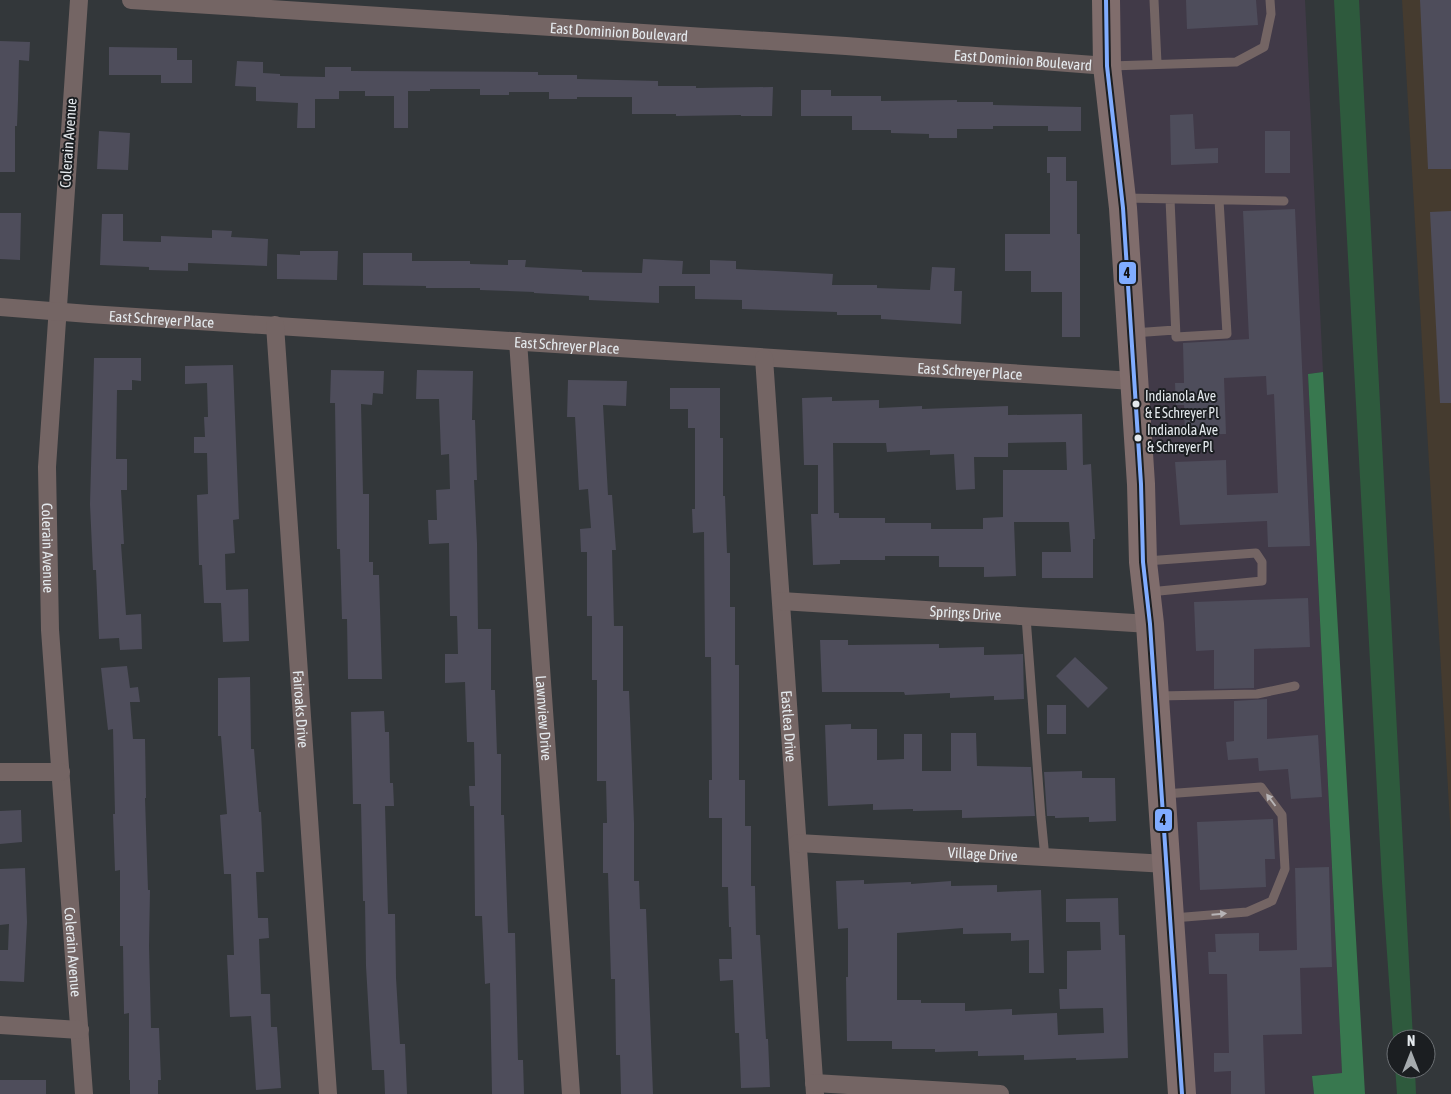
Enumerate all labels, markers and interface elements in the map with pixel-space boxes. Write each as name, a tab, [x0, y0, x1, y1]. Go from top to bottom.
street label: East Dominion Boulevard	[549, 18, 689, 44]
street label: East Dominion Boulevard	[953, 46, 1093, 73]
street label: Colerain Avenue	[56, 97, 80, 188]
line badge: 4	[1118, 261, 1137, 285]
text: 4	[1123, 265, 1131, 281]
street label: East Schreyer Place	[108, 307, 215, 331]
street label: East Schreyer Place	[514, 333, 620, 357]
street label: East Schreyer Place	[917, 359, 1023, 382]
place label: Indianola Ave & E Schreyer Pl	[1145, 388, 1219, 421]
marker: Indianola Ave & E Schreyer Pl	[1131, 399, 1141, 409]
place label: Indianola Ave & Schreyer Pl	[1147, 422, 1218, 455]
marker: Indianola Ave & Schreyer Pl	[1133, 433, 1143, 443]
street label: Colerain Avenue	[39, 503, 58, 593]
street label: Springs Drive	[929, 602, 1002, 623]
street label: Fairoaks Drive	[290, 670, 313, 749]
street label: Lawnview Drive	[533, 675, 556, 762]
street label: Eastlea Drive	[779, 690, 800, 763]
one-way arrow	[1266, 793, 1276, 807]
line badge: 4	[1154, 808, 1173, 832]
text: 4	[1159, 812, 1167, 828]
street label: Village Drive	[947, 843, 1018, 864]
street label: Colerain Avenue	[62, 907, 85, 998]
one-way arrow	[1211, 910, 1227, 918]
north arrow	[1386, 1029, 1436, 1079]
text: N	[1407, 1033, 1415, 1049]

